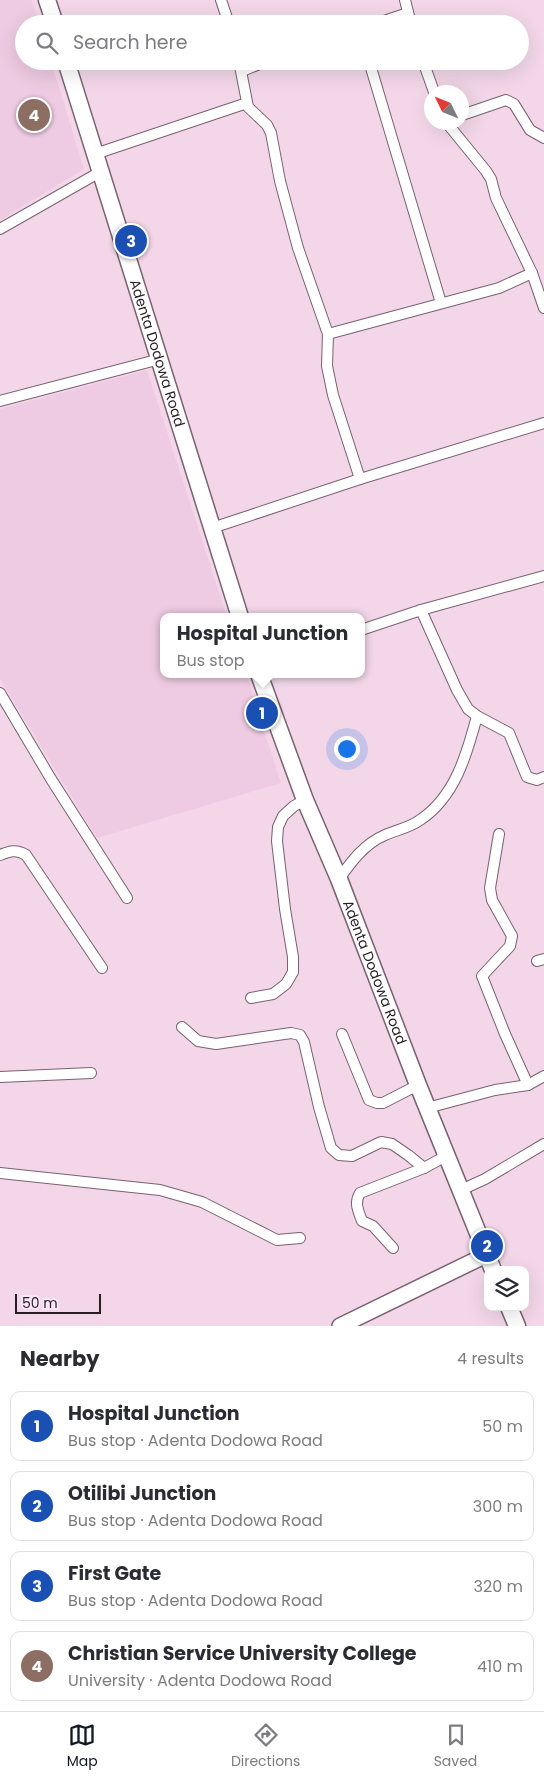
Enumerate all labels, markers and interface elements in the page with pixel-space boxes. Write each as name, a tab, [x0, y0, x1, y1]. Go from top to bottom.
search box	[15, 15, 529, 70]
icon: search	[33, 29, 61, 57]
text: Search here	[73, 29, 187, 56]
north arrow	[424, 85, 469, 130]
pin: 4	[18, 96, 50, 134]
pin: 3	[115, 222, 147, 260]
street label: Adenta Dodowa Road	[125, 277, 190, 429]
popup	[160, 613, 365, 678]
text: Hospital Junction	[177, 620, 348, 647]
text: Bus stop	[177, 649, 245, 672]
pin: 1	[246, 694, 278, 732]
your location	[334, 736, 360, 762]
street label: Adenta Dodowa Road	[338, 897, 412, 1047]
pin: 2	[471, 1227, 503, 1265]
map controls	[484, 1266, 529, 1311]
button: layers	[484, 1266, 529, 1311]
scale bar	[15, 1291, 101, 1314]
text: 50 m	[22, 1293, 58, 1313]
text: Nearby	[20, 1344, 100, 1373]
text: 4 results	[457, 1347, 524, 1370]
text: Hospital Junction	[68, 1400, 240, 1427]
text: 1	[34, 1415, 40, 1438]
text: 50 m	[482, 1415, 523, 1438]
text: Bus stop · Adenta Dodowa Road	[68, 1429, 323, 1452]
text: Otilibi Junction	[68, 1480, 216, 1507]
text: 2	[32, 1495, 42, 1518]
text: 300 m	[473, 1495, 523, 1518]
text: Bus stop · Adenta Dodowa Road	[68, 1509, 323, 1532]
text: First Gate	[68, 1560, 161, 1587]
text: 3	[32, 1575, 42, 1598]
text: 320 m	[474, 1575, 523, 1598]
text: Bus stop · Adenta Dodowa Road	[68, 1589, 323, 1612]
text: Christian Service University College	[68, 1640, 417, 1667]
text: 4	[32, 1655, 42, 1678]
text: 410 m	[477, 1655, 523, 1678]
text: University · Adenta Dodowa Road	[68, 1669, 332, 1692]
tab: Map	[67, 1721, 98, 1772]
tab: Directions	[231, 1721, 300, 1772]
tab: Saved	[434, 1721, 477, 1772]

